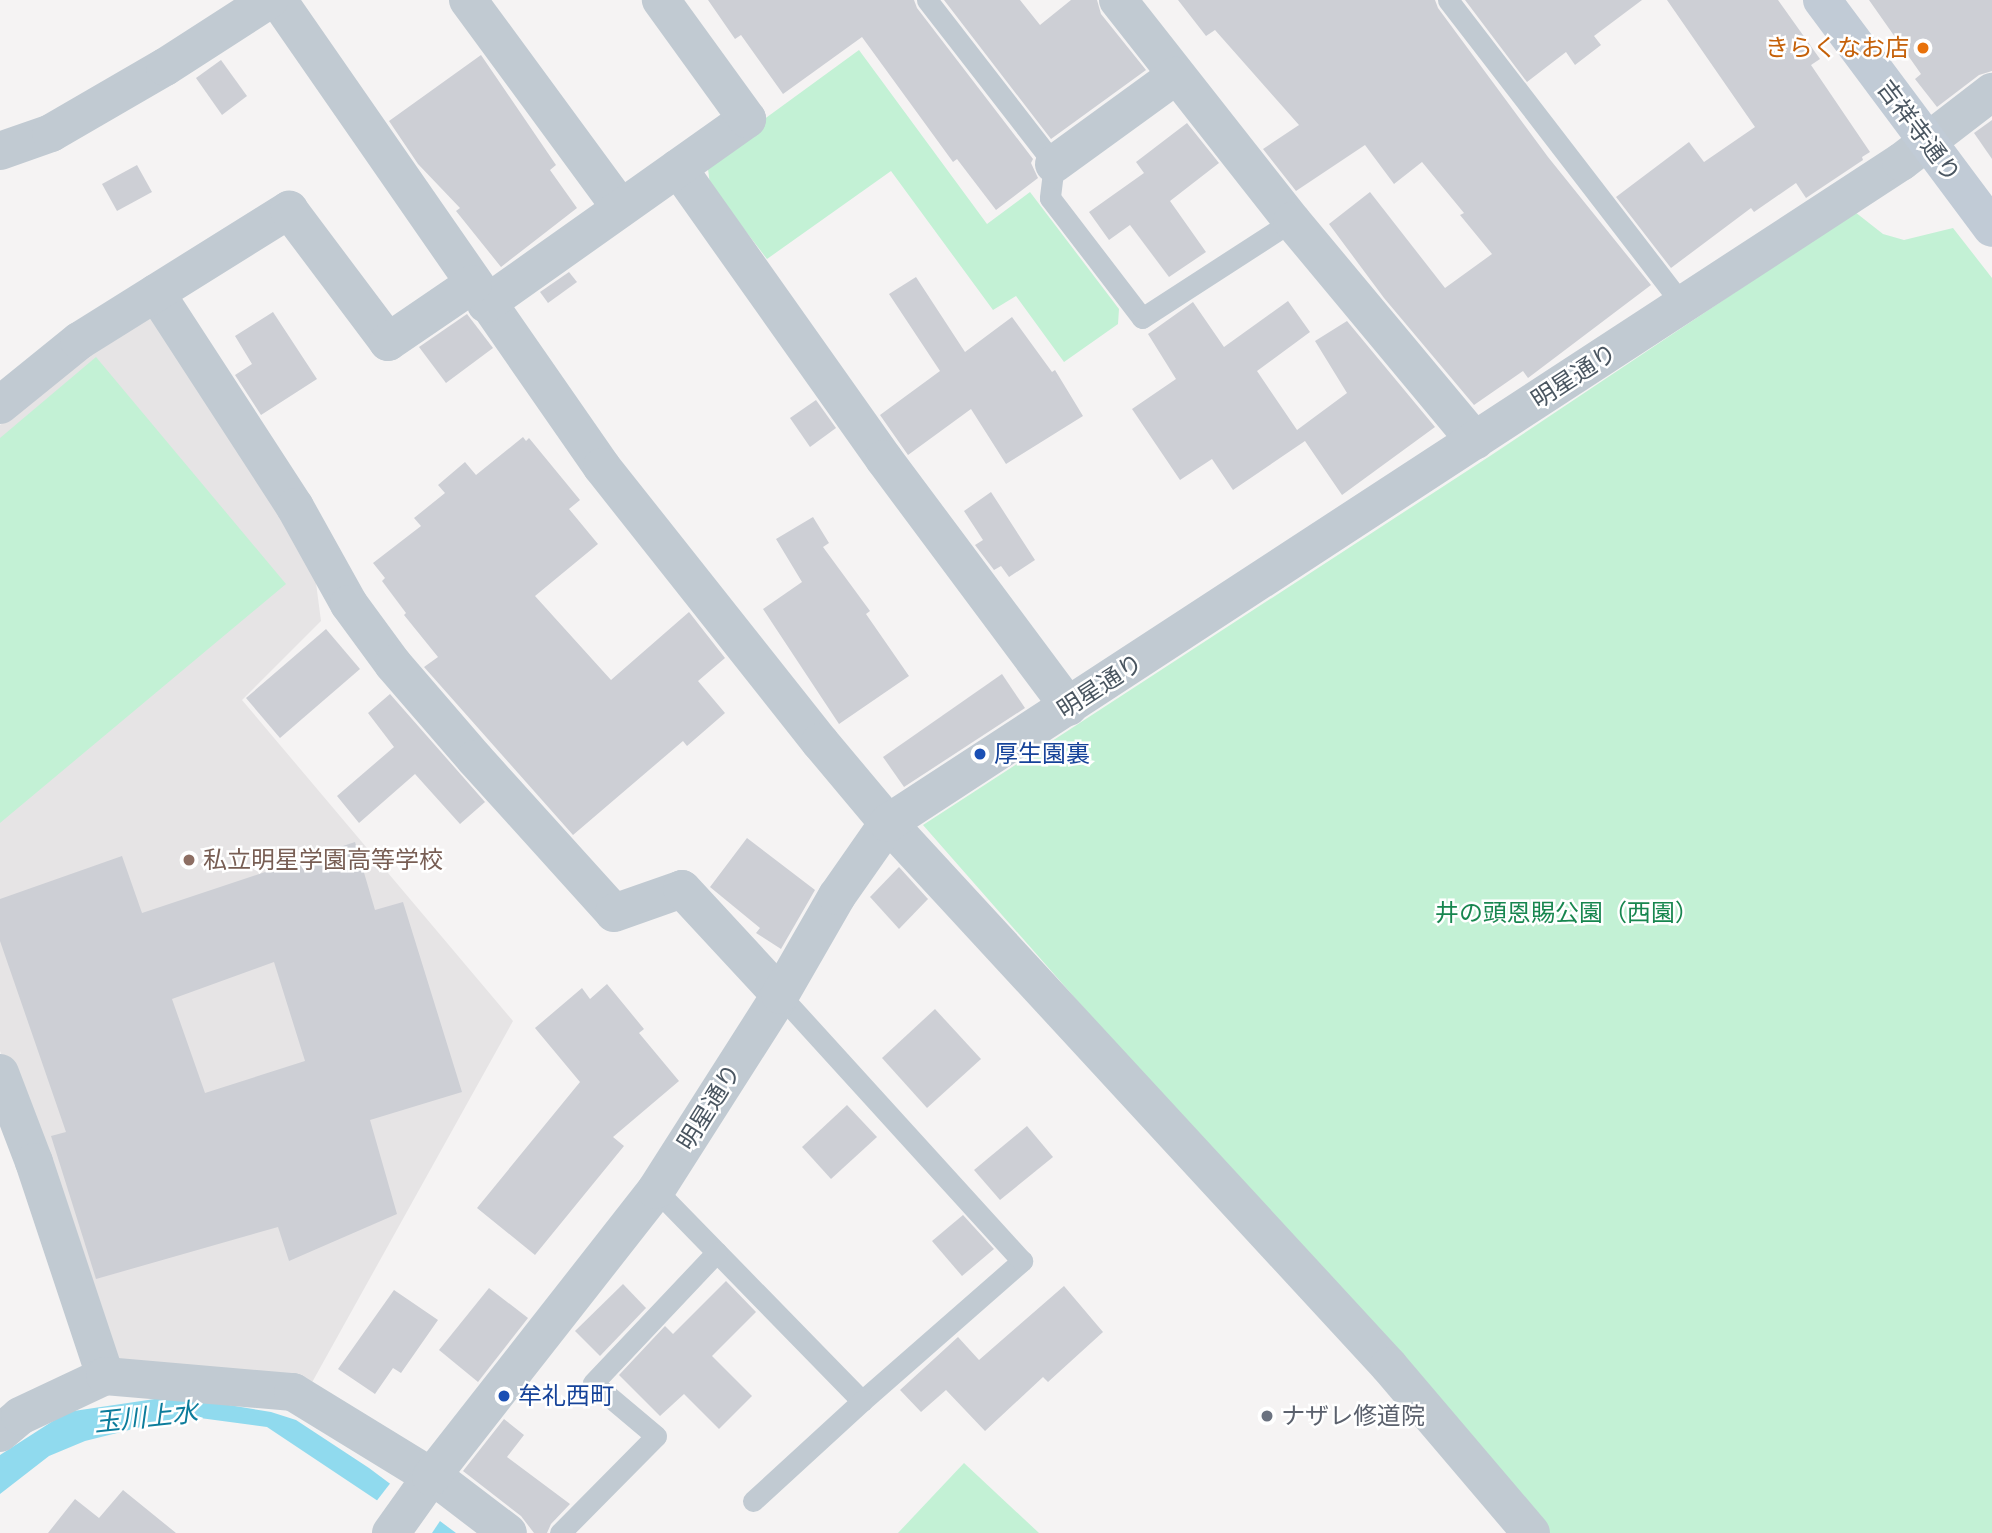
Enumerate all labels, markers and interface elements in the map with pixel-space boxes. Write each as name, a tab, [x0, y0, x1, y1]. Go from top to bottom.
place label: きらくなお店	[1765, 34, 1909, 62]
marker: きらくなお店	[1915, 40, 1931, 56]
street label: 吉祥寺通り	[1871, 74, 1967, 188]
street label: 明星通り	[1526, 338, 1622, 414]
street label: 明星通り	[1052, 648, 1148, 724]
place label: 厚生園裏	[994, 740, 1090, 768]
marker: 厚生園裏	[972, 746, 988, 762]
place label: 私立明星学園高等学校	[203, 846, 443, 874]
marker: 私立明星学園高等学校	[181, 852, 197, 868]
park label: 井の頭恩賜公園（西園）	[1435, 899, 1699, 927]
street label: 明星通り	[671, 1059, 747, 1155]
place label: 牟礼西町	[518, 1382, 614, 1410]
marker: 牟礼西町	[496, 1388, 512, 1404]
water label: 玉川上水	[93, 1397, 199, 1439]
place label: ナザレ修道院	[1281, 1402, 1425, 1430]
marker: ナザレ修道院	[1259, 1408, 1275, 1424]

